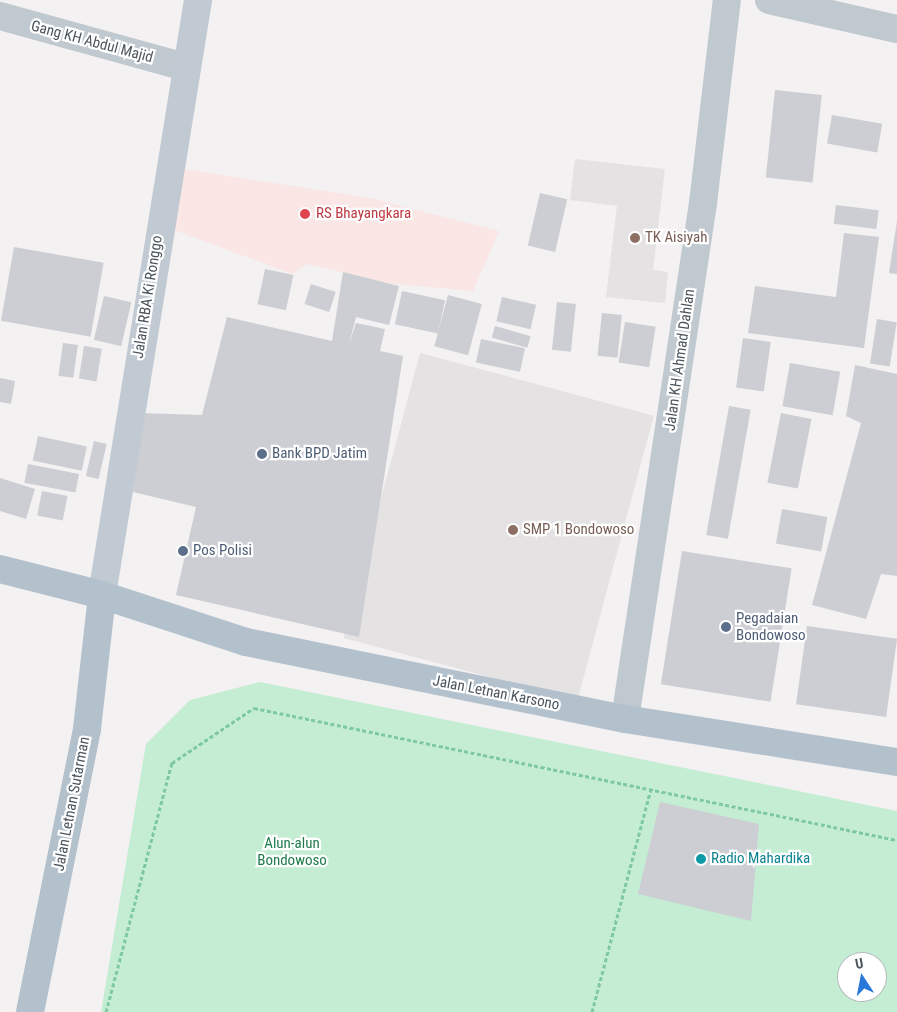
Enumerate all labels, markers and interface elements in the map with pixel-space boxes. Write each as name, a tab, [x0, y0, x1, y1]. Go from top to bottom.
street label: Gang KH Abdul Majid	[29, 17, 155, 67]
place label: RS Bhayangkara	[316, 205, 411, 223]
marker: RS Bhayangkara	[298, 207, 312, 221]
place label: TK Aisiyah	[645, 229, 707, 247]
marker: TK Aisiyah	[629, 232, 641, 244]
street label: Jalan RBA Ki Ronggo	[129, 234, 167, 360]
street label: Jalan KH Ahmad Dahlan	[661, 288, 699, 432]
place label: Bank BPD Jatim	[272, 445, 367, 463]
marker: Bank BPD Jatim	[256, 448, 268, 460]
place label: SMP 1 Bondowoso	[523, 521, 634, 539]
marker: SMP 1 Bondowoso	[507, 524, 519, 536]
place label: Pos Polisi	[193, 542, 252, 560]
marker: Pos Polisi	[177, 545, 189, 557]
place label: Pegadaian Bondowoso	[736, 609, 806, 644]
marker: Pegadaian Bondowoso	[720, 621, 732, 633]
street label: Jalan Letnan Karsono	[431, 672, 561, 714]
street label: Jalan Letnan Sutarman	[50, 735, 94, 873]
park label: Alun-alun Bondowoso	[257, 834, 327, 869]
place label: Radio Mahardika	[711, 850, 810, 868]
marker: Radio Mahardika	[695, 853, 707, 865]
north arrow	[837, 952, 887, 1002]
text: U	[854, 955, 865, 972]

